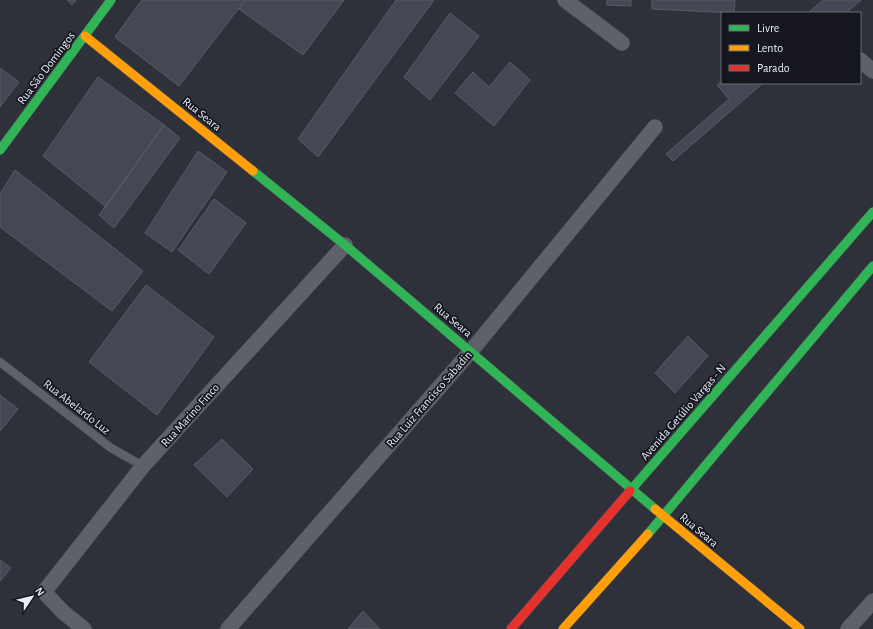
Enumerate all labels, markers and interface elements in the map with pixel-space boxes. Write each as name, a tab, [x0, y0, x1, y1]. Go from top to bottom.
legend	[721, 12, 861, 84]
text: Livre	[757, 22, 779, 34]
street label: Rua São Domingos	[15, 30, 77, 106]
text: Lento	[757, 42, 783, 54]
text: Parado	[757, 62, 790, 74]
street label: Rua Seara	[180, 95, 224, 133]
street label: Rua Seara	[432, 301, 475, 340]
street label: Rua Luiz Francisco Sabadin	[384, 348, 474, 450]
street label: Avenida Getúlio Vargas - N	[638, 362, 728, 462]
street label: Rua Abelardo Luz	[41, 377, 113, 437]
street label: Rua Marino Finco	[159, 381, 221, 449]
street label: Rua Seara	[678, 511, 721, 550]
north arrow	[12, 577, 52, 617]
text: N	[33, 585, 46, 598]

